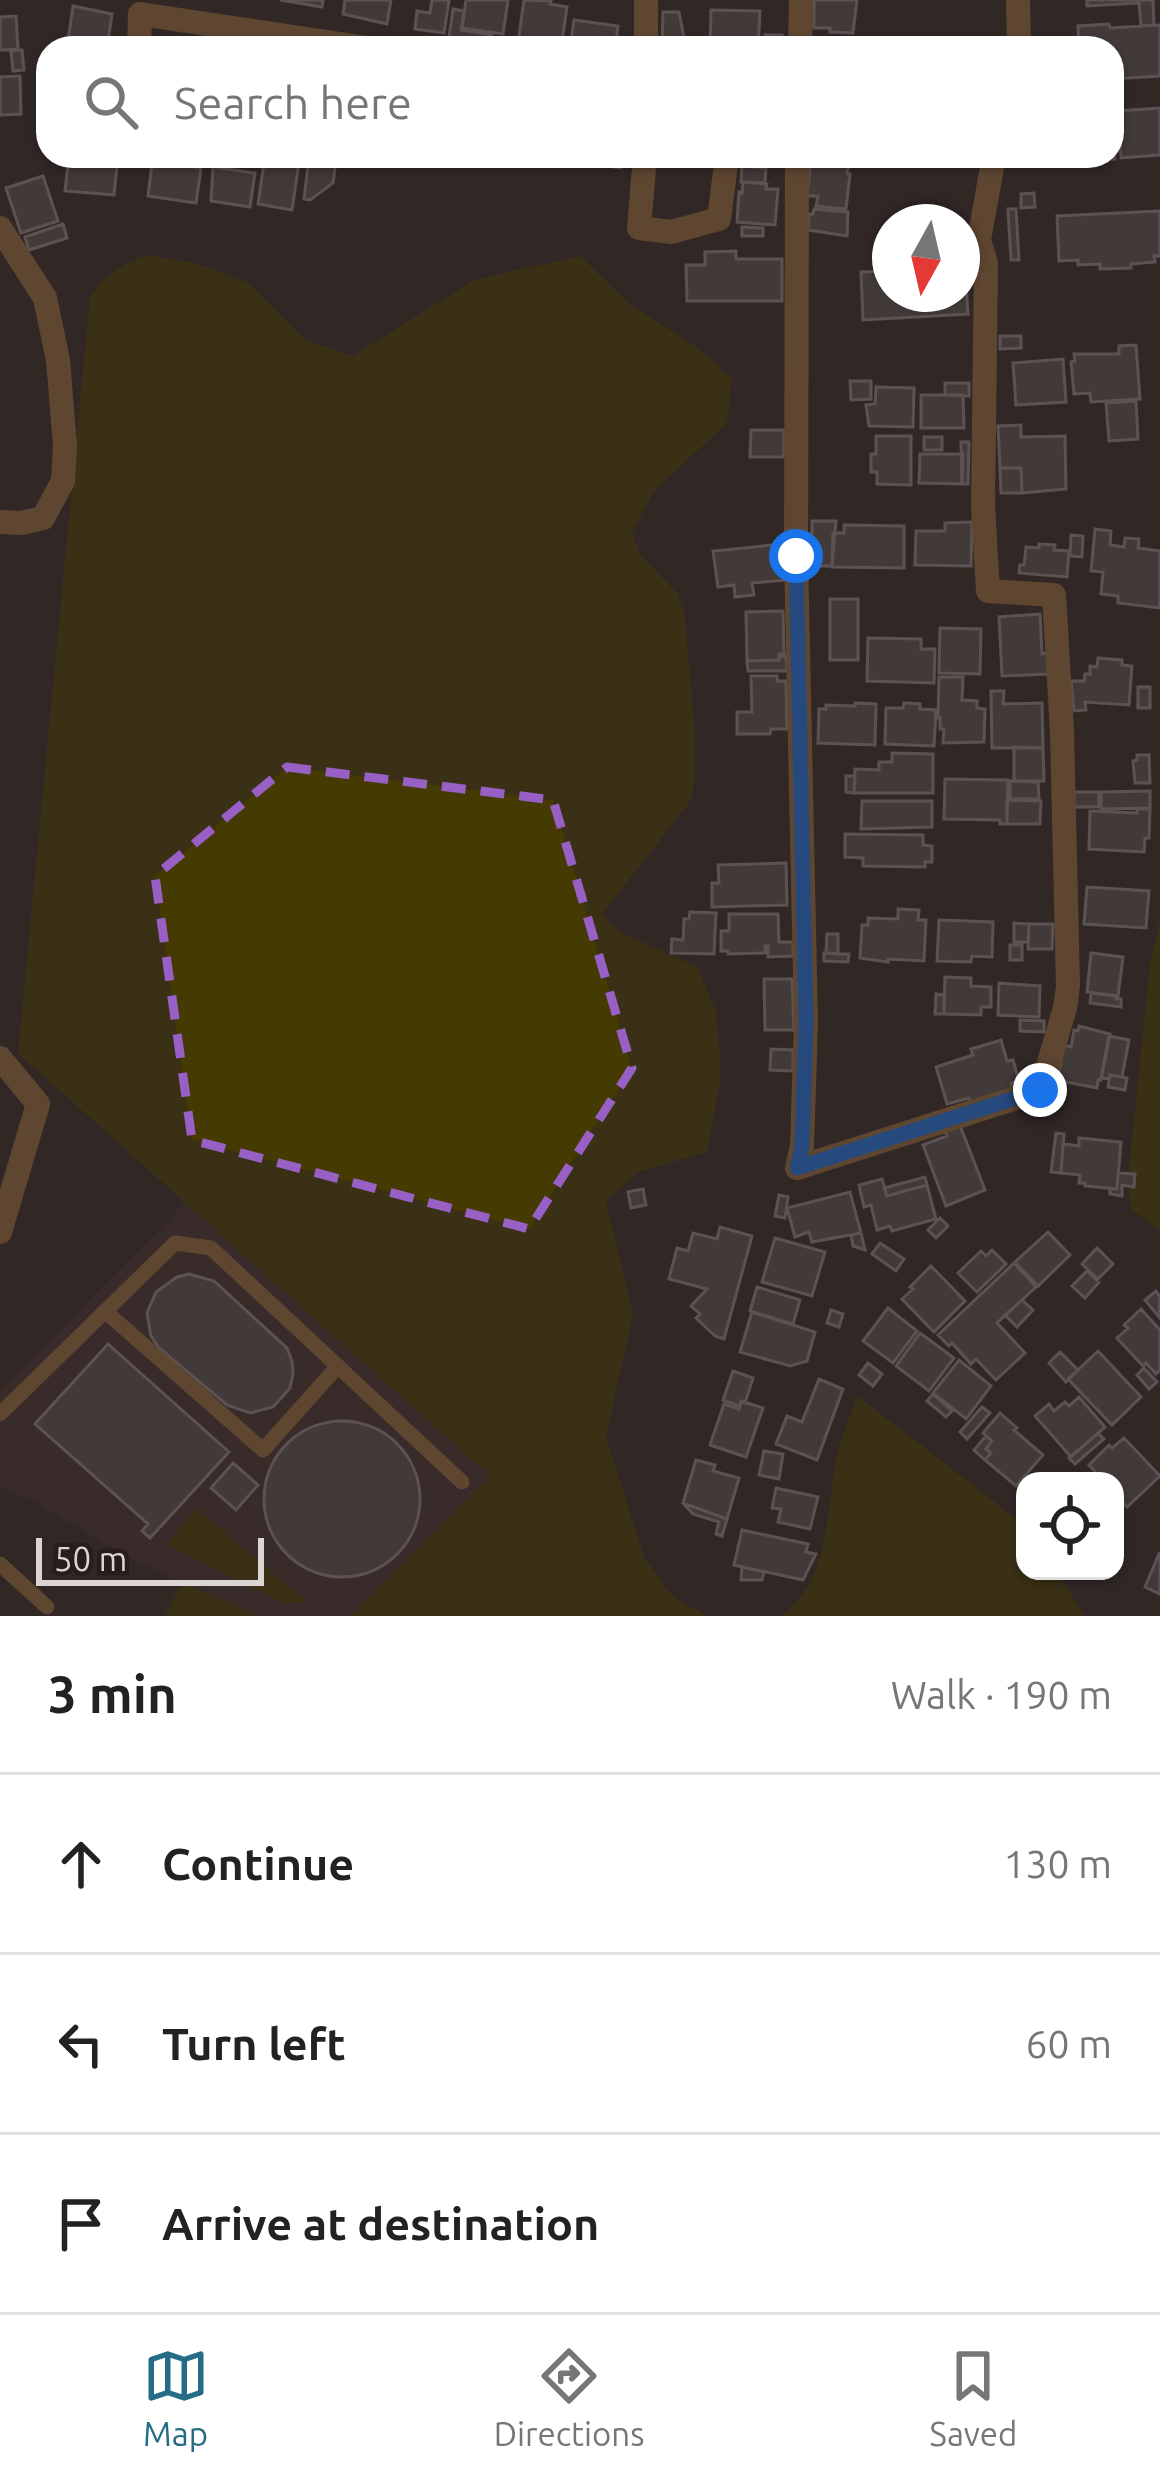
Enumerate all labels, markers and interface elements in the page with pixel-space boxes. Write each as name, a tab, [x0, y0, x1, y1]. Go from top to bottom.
search box	[36, 36, 1124, 168]
icon: search	[78, 69, 144, 135]
text: Search here	[174, 77, 412, 128]
north arrow	[872, 204, 980, 312]
route start	[769, 529, 823, 583]
route end	[1013, 1063, 1067, 1117]
map controls	[1016, 1472, 1124, 1580]
button: locate	[1016, 1472, 1124, 1580]
scale bar	[36, 1532, 264, 1585]
text: 50 m	[54, 1540, 127, 1577]
text: 3 min	[48, 1665, 177, 1723]
text: Walk · 190 m	[891, 1673, 1112, 1716]
icon: ahead	[48, 1831, 114, 1897]
text: Continue	[162, 1838, 354, 1889]
text: 130 m	[1003, 1842, 1112, 1885]
icon: left	[48, 2011, 114, 2077]
text: Turn left	[162, 2018, 346, 2069]
text: 60 m	[1025, 2022, 1112, 2065]
icon: arrive	[48, 2191, 114, 2257]
text: Arrive at destination	[162, 2198, 599, 2249]
tab: Map	[143, 2343, 209, 2452]
tab: Directions	[494, 2343, 644, 2452]
tab: Saved	[930, 2343, 1017, 2452]

